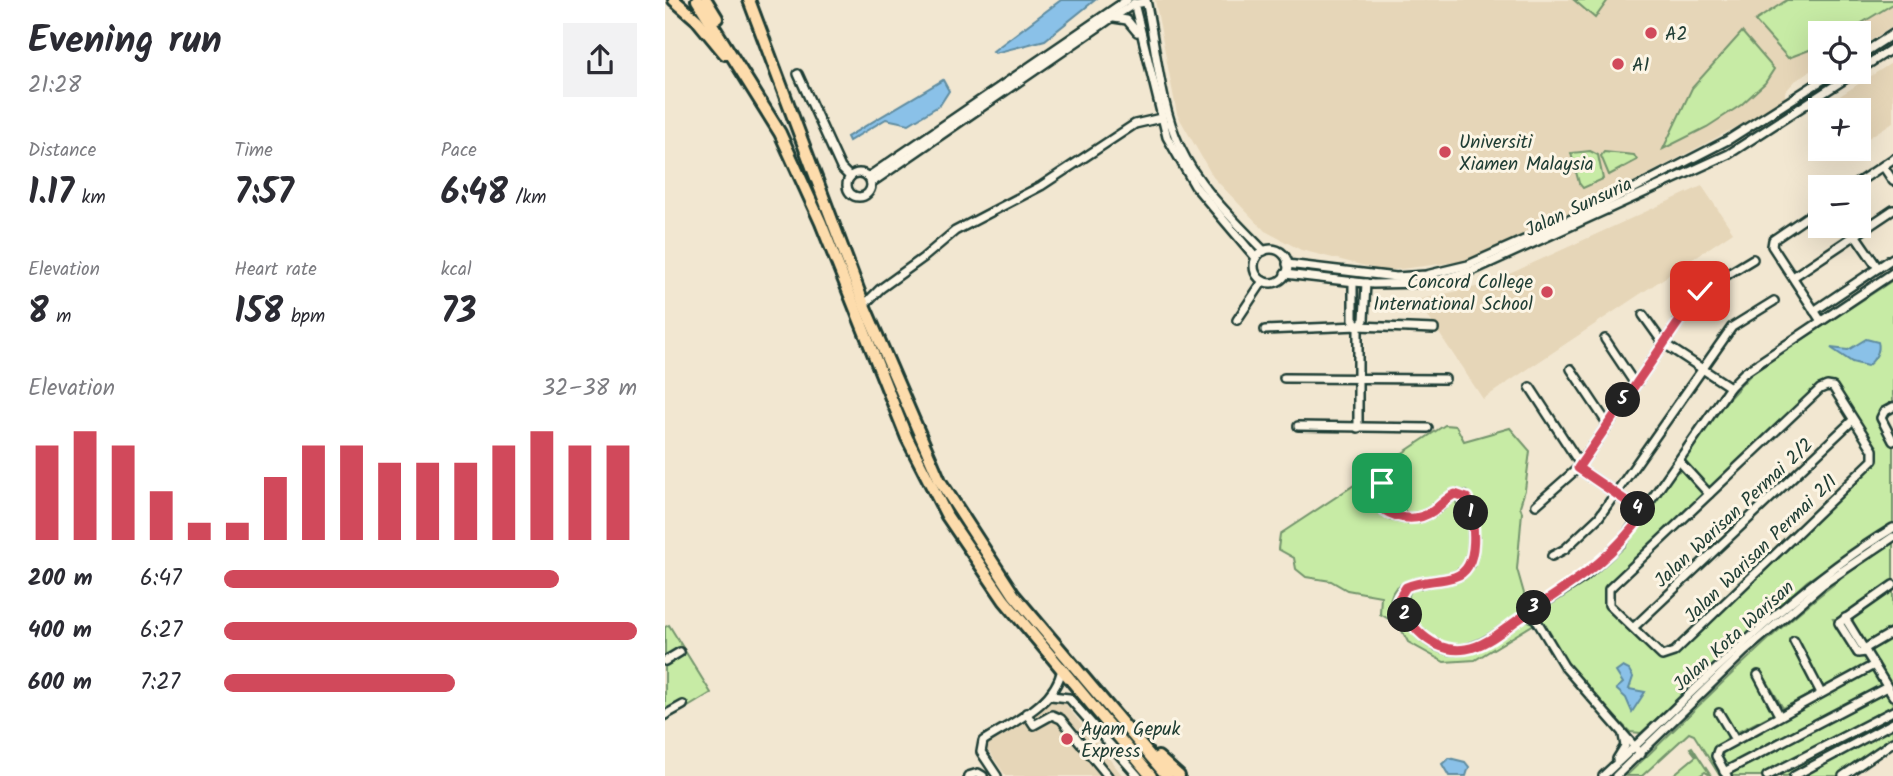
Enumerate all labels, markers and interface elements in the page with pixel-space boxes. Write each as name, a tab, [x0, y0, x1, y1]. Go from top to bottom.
text: Evening run	[28, 12, 222, 72]
place label: A2	[1665, 20, 1688, 50]
map controls	[1808, 21, 1871, 238]
button: locate	[1808, 21, 1871, 84]
button: share	[563, 23, 637, 97]
marker: A2	[1643, 25, 1659, 41]
place label: A1	[1632, 51, 1650, 81]
marker: A1	[1610, 56, 1626, 72]
text: 21:28	[28, 68, 81, 104]
button: +	[1808, 98, 1871, 161]
place label: Universiti Xiamen Malaysia	[1459, 128, 1594, 180]
text: Distance	[28, 136, 96, 166]
text: Time	[234, 136, 273, 166]
text: Pace	[441, 136, 477, 166]
marker: Universiti Xiamen Malaysia	[1437, 144, 1453, 160]
text: 1.17	[28, 166, 74, 222]
text: 7:57	[234, 166, 294, 222]
text: 6:48	[441, 166, 508, 222]
street label: Jalan Sunsuria	[1520, 170, 1637, 246]
button: −	[1808, 175, 1871, 238]
text: km	[74, 183, 106, 213]
text: /km	[508, 183, 546, 213]
text: Elevation	[28, 255, 100, 285]
text: Heart rate	[234, 255, 317, 285]
text: kcal	[441, 255, 472, 285]
pin	[1670, 261, 1730, 321]
place label: Concord College International School	[1373, 268, 1533, 320]
icon: check	[1681, 272, 1719, 310]
marker: Concord College International School	[1539, 284, 1555, 300]
text: 8	[28, 285, 49, 341]
text: 158	[234, 285, 283, 341]
text: 73	[441, 285, 476, 341]
text: m	[49, 302, 71, 332]
text: bpm	[283, 302, 325, 332]
text: Elevation	[28, 371, 115, 407]
text: 32–38 m	[542, 371, 637, 407]
pin: 5	[1605, 382, 1641, 418]
text: 5	[1618, 384, 1627, 414]
street label: Jalan Warisan Permai 2/2	[1648, 431, 1821, 596]
pin	[1352, 453, 1412, 513]
icon: arrive	[1363, 464, 1401, 502]
street label: Jalan Warisan Permai 2/1	[1678, 468, 1845, 631]
pin: 4	[1621, 491, 1655, 526]
text: 4	[1632, 493, 1643, 523]
pin: 1	[1453, 496, 1489, 530]
text: 1	[1468, 497, 1473, 527]
text: 200 m	[28, 561, 93, 597]
text: 6:47	[140, 561, 182, 597]
street label: Jalan Kota Warisan	[1667, 574, 1802, 699]
pin: 3	[1517, 590, 1551, 626]
text: 3	[1528, 592, 1539, 622]
pin: 2	[1387, 598, 1423, 632]
text: 2	[1399, 599, 1410, 629]
text: 400 m	[28, 613, 92, 649]
text: 6:27	[140, 613, 182, 649]
text: 600 m	[28, 665, 92, 701]
text: 7:27	[140, 665, 180, 701]
place label: Ayam Gepuk Express	[1081, 715, 1180, 767]
marker: Ayam Gepuk Express	[1059, 731, 1075, 747]

